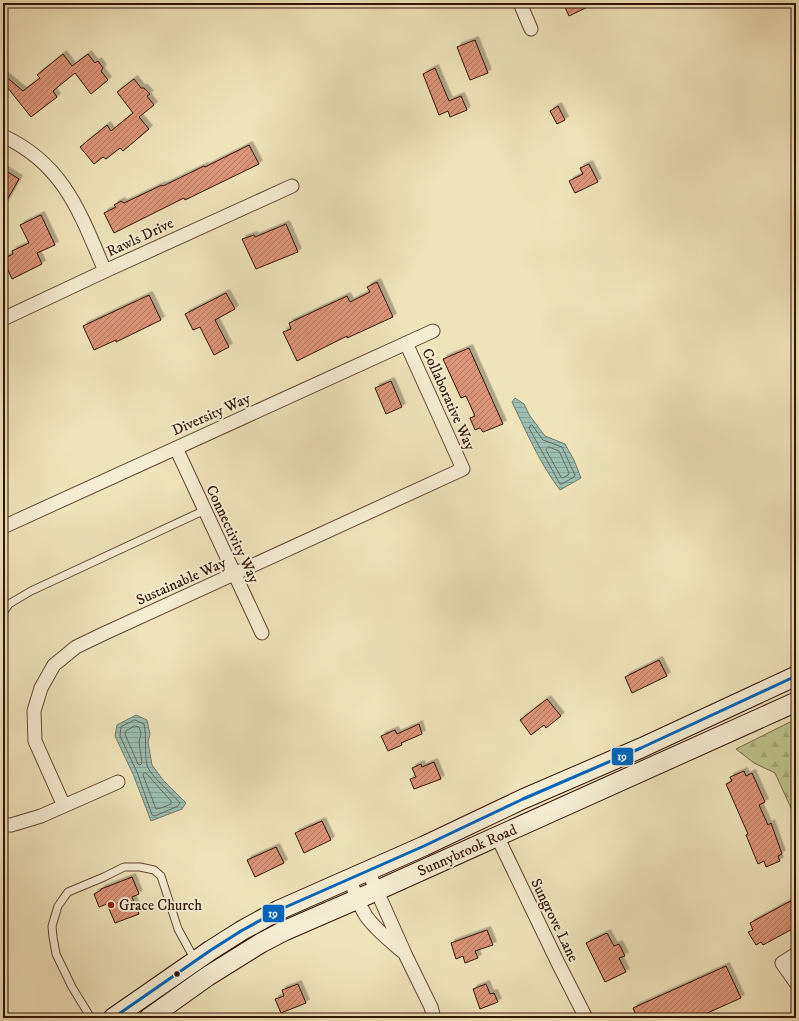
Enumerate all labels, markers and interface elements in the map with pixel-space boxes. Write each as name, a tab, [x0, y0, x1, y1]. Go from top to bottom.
street label: Rawls Drive	[104, 214, 177, 261]
street label: Collaborative Way	[418, 345, 480, 454]
street label: Diversity Way	[169, 388, 254, 440]
street label: Connectivity Way	[202, 482, 264, 587]
street label: Sustainable Way	[133, 553, 230, 610]
line badge: 19	[611, 747, 634, 766]
text: 19	[617, 750, 627, 764]
street label: Sunnybrook Road	[415, 820, 520, 881]
street label: Sungrove Lane	[526, 875, 583, 965]
place label: Grace Church	[119, 896, 202, 915]
marker: Grace Church	[106, 900, 116, 910]
line badge: 19	[262, 904, 285, 923]
text: 19	[268, 907, 278, 921]
unlabelled marker	[172, 969, 182, 979]

